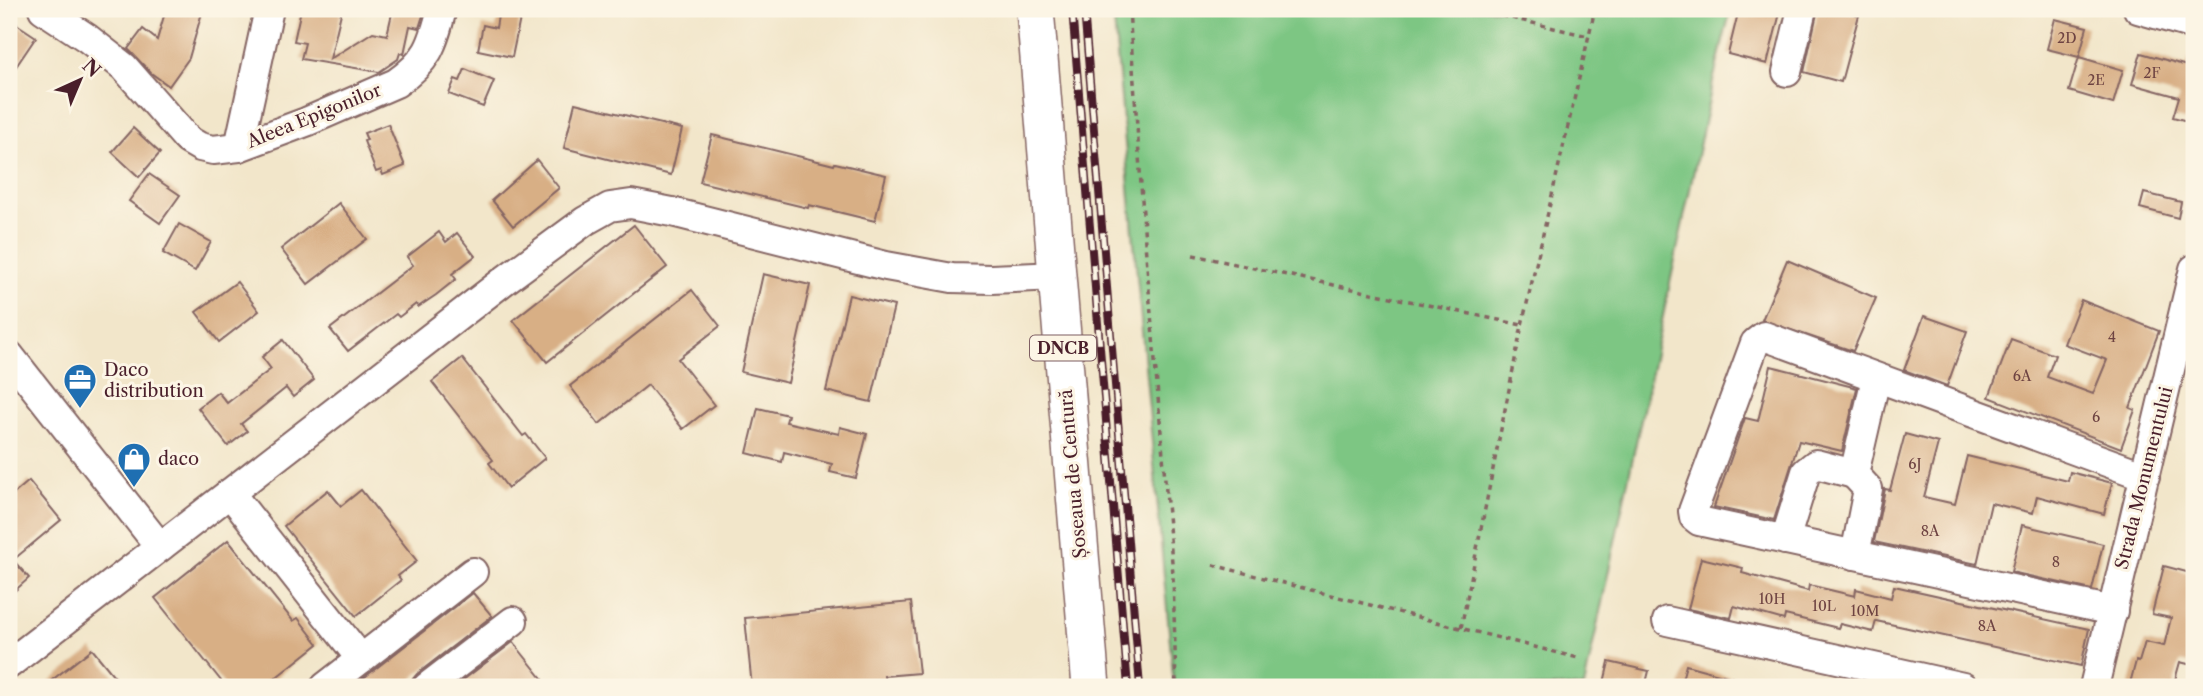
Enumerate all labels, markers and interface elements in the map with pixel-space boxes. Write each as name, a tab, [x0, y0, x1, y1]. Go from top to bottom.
house number: 2D	[2057, 29, 2077, 47]
north arrow	[46, 46, 116, 116]
text: N	[78, 54, 105, 82]
house number: 2F	[2143, 64, 2161, 82]
house number: 2E	[2087, 71, 2105, 89]
street label: Aleea Epigonilor	[243, 79, 385, 153]
house number: 4	[2108, 328, 2116, 346]
road number: DNCB	[1030, 336, 1096, 360]
place label: Daco distribution	[104, 359, 204, 402]
office icon: Daco distribution	[61, 361, 99, 410]
house number: 6A	[2013, 367, 2032, 385]
street label: Strada Monumentului	[2111, 384, 2178, 572]
street label: Șoseaua de Centură	[1055, 388, 1091, 560]
house number: 6	[2092, 408, 2100, 426]
shop icon: daco	[115, 440, 153, 489]
place label: daco	[158, 448, 199, 470]
house number: 6J	[1908, 455, 1922, 473]
house number: 8A	[1921, 522, 1940, 540]
house number: 8	[2052, 553, 2060, 571]
house number: 10H	[1759, 590, 1785, 608]
house number: 10L	[1812, 597, 1836, 615]
house number: 10M	[1851, 602, 1879, 620]
house number: 8A	[1978, 617, 1997, 635]

